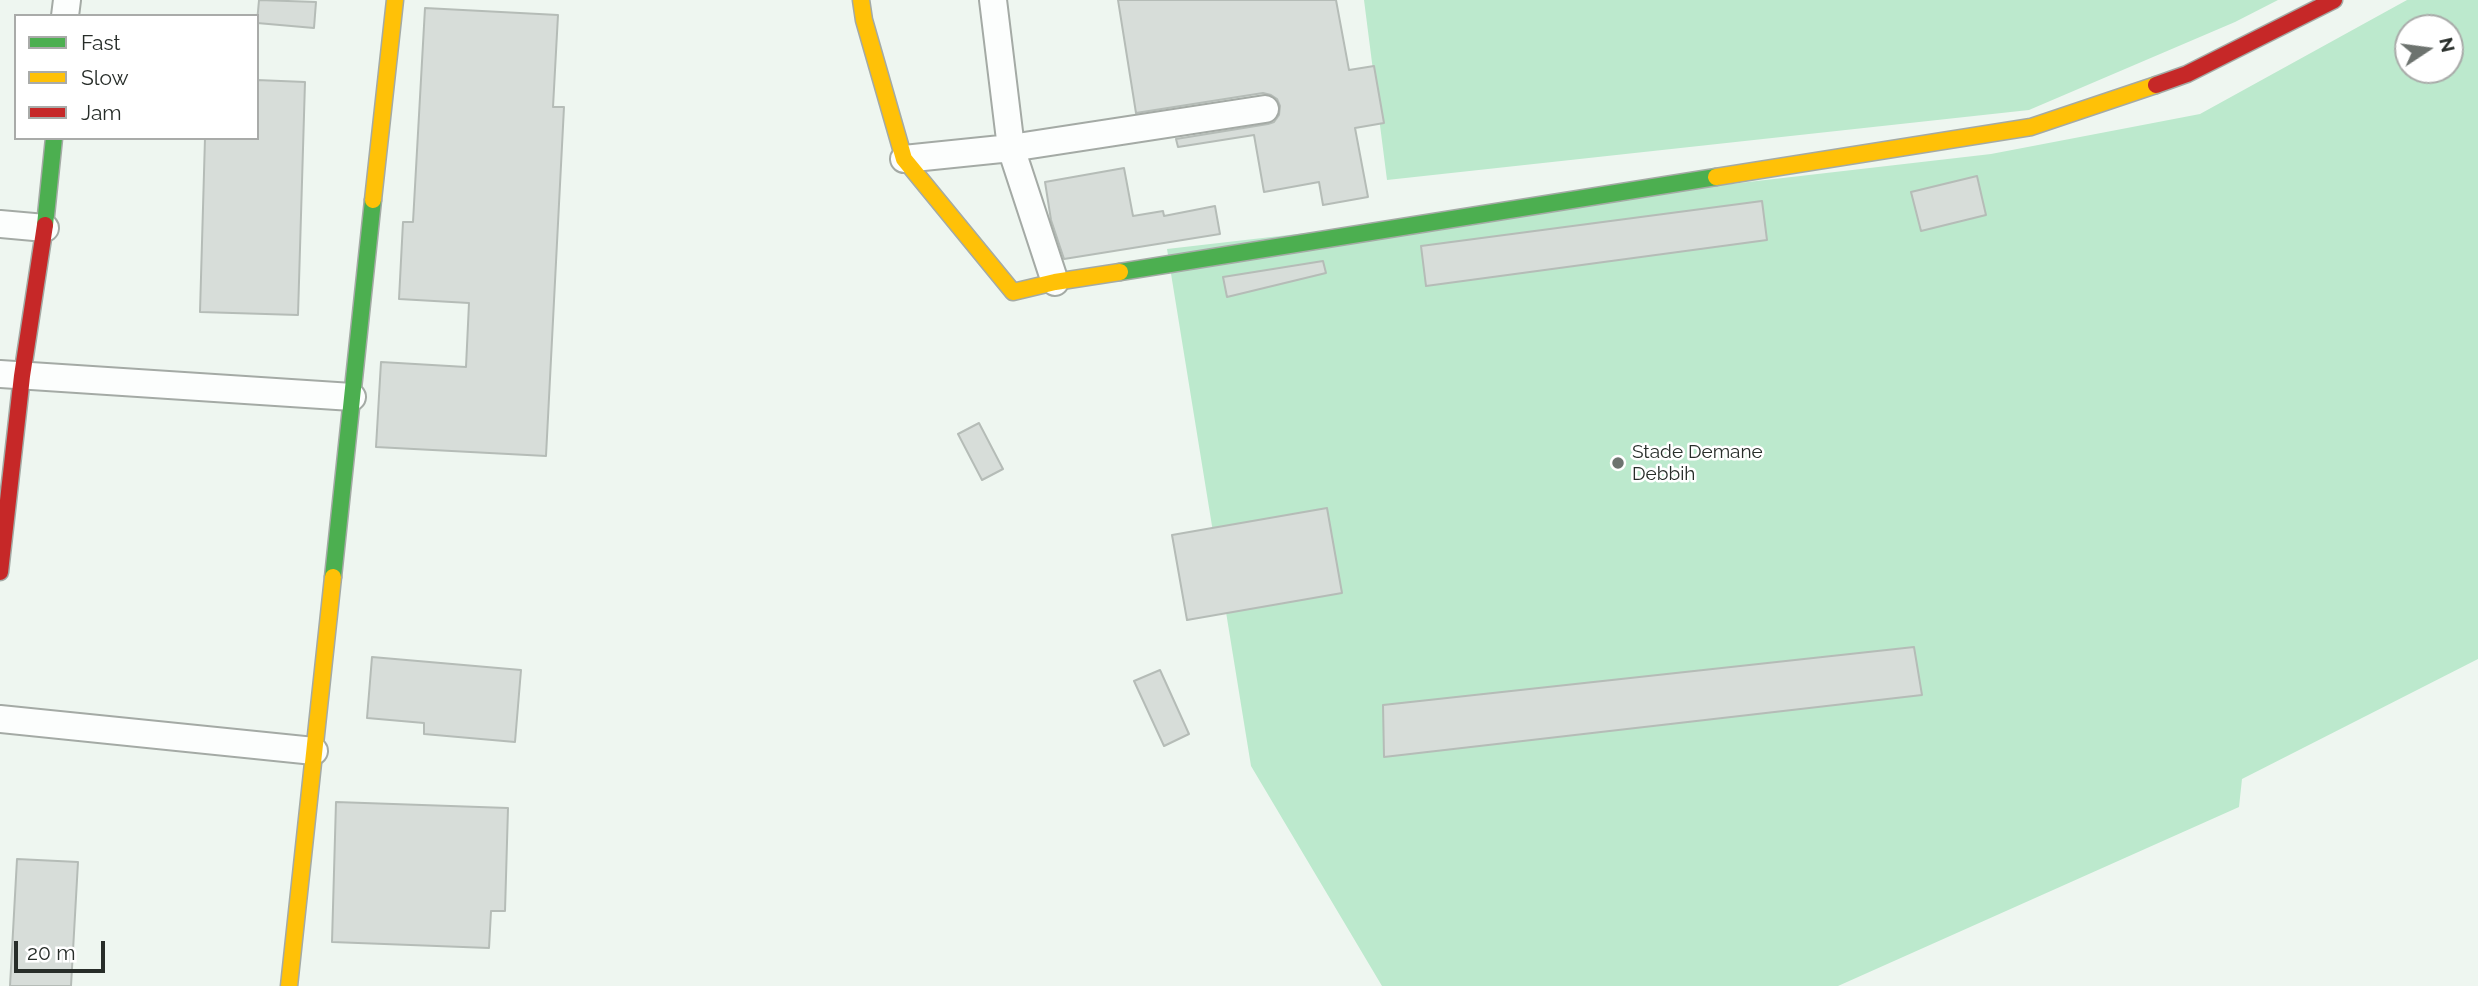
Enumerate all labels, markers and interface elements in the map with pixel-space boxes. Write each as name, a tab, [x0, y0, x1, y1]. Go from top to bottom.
legend	[14, 14, 259, 140]
north arrow	[2394, 14, 2464, 84]
text: Fast	[81, 30, 121, 55]
text: N	[2435, 35, 2460, 54]
text: Slow	[81, 65, 129, 90]
text: Jam	[81, 100, 122, 125]
place label: Stade Demane Debbih	[1632, 441, 1763, 485]
marker: Stade Demane Debbih	[1610, 455, 1626, 471]
scale bar	[18, 926, 108, 970]
text: 20 m	[27, 940, 75, 965]

